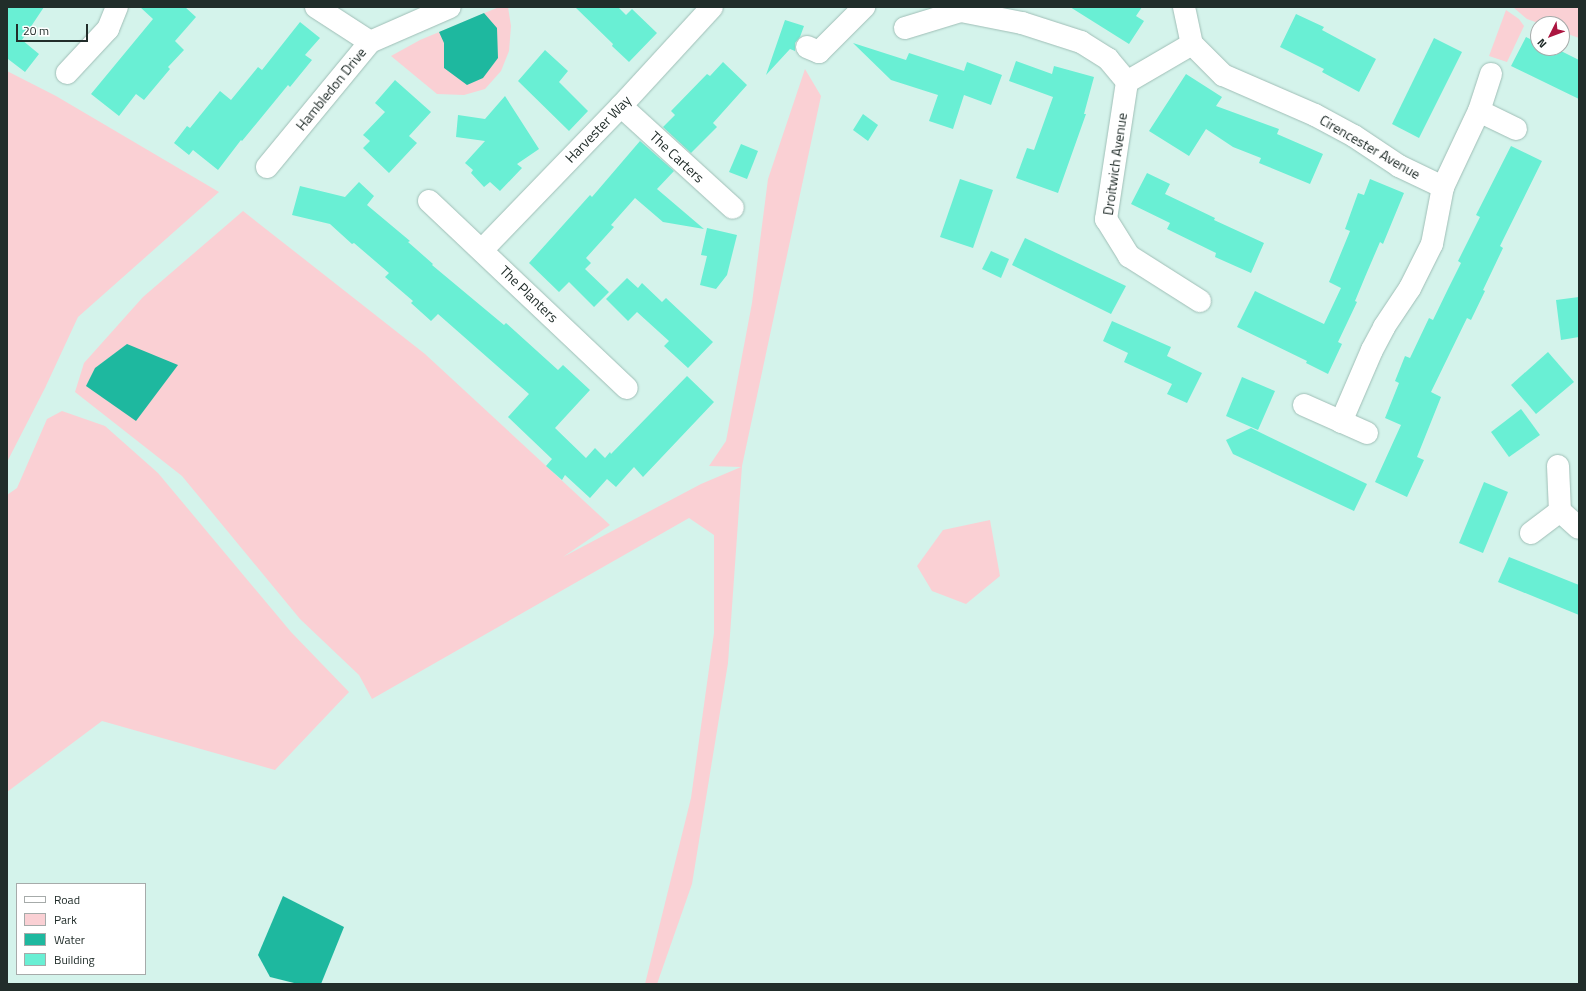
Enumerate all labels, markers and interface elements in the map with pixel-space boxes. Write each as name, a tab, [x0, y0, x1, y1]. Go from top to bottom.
scale bar	[18, 16, 90, 42]
north arrow	[1530, 16, 1570, 56]
text: 20 m	[23, 21, 49, 40]
text: N	[1533, 35, 1550, 52]
street label: Hambledon Drive	[292, 44, 370, 134]
street label: Harvester Way	[562, 92, 634, 166]
street label: Cirencester Avenue	[1317, 111, 1423, 183]
street label: Droitwich Avenue	[1099, 112, 1131, 216]
street label: The Carters	[646, 128, 708, 186]
street label: The Planters	[496, 262, 562, 326]
legend	[16, 883, 146, 975]
text: Road	[54, 890, 80, 909]
text: Park	[54, 910, 77, 929]
text: Water	[54, 930, 85, 949]
text: Building	[54, 950, 95, 969]

